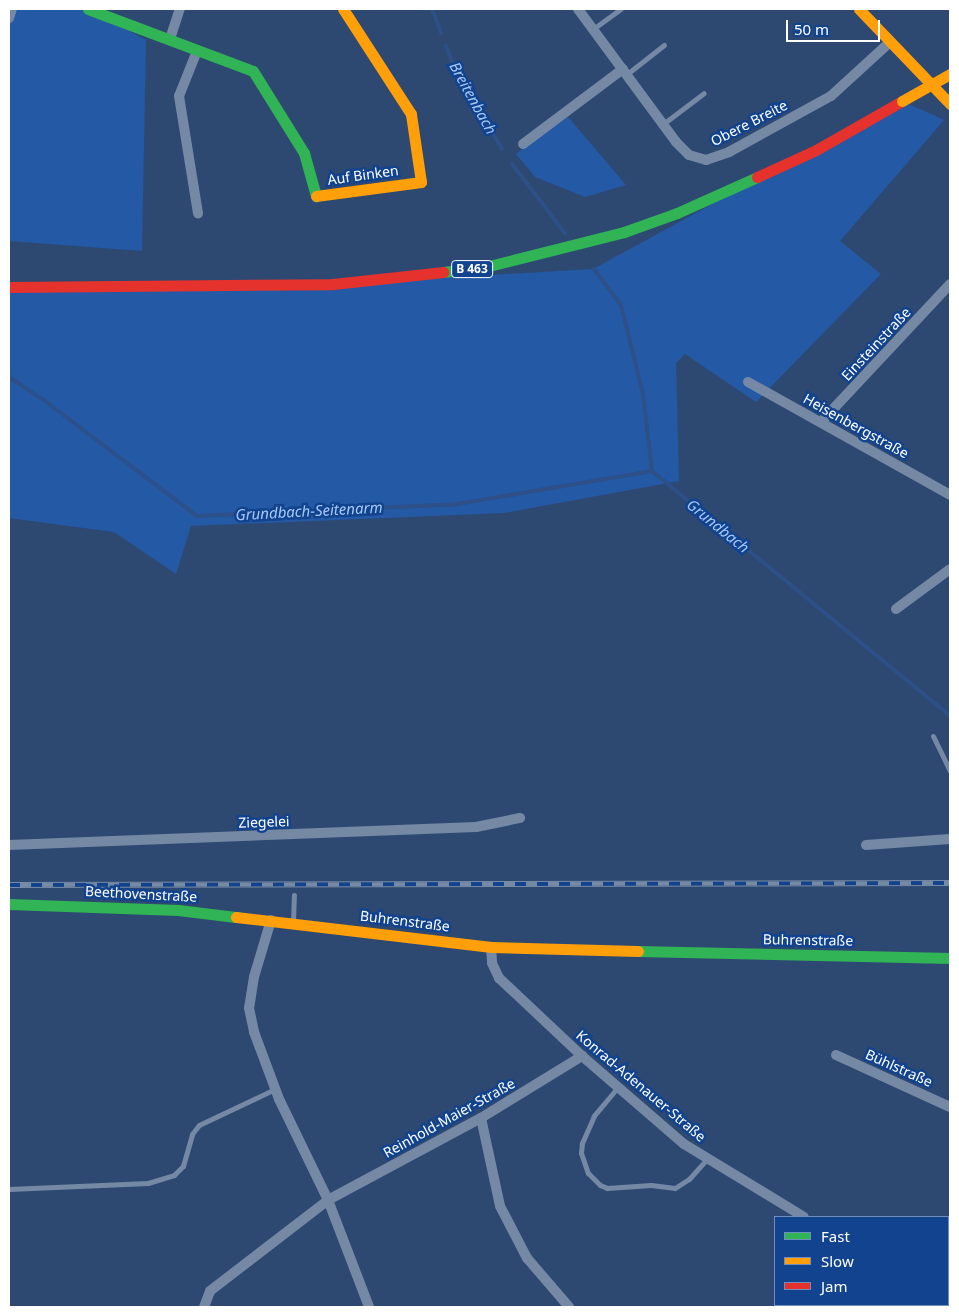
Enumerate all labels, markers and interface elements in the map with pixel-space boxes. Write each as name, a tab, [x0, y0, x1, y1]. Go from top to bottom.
scale bar	[789, 10, 883, 42]
text: 50 m	[794, 19, 829, 39]
water label: Breitenbach	[446, 59, 500, 137]
street label: Obere Breite	[708, 97, 790, 149]
street label: Auf Binken	[326, 162, 400, 188]
road number: B 463	[451, 260, 493, 278]
street label: Einsteinstraße	[838, 304, 914, 384]
street label: Heisenbergstraße	[800, 390, 912, 462]
water label: Grundbach	[683, 495, 753, 557]
water label: Grundbach-Seitenarm	[235, 498, 383, 524]
street label: Ziegelei	[238, 813, 290, 831]
street label: Beethovenstraße	[84, 883, 198, 905]
street label: Buhrenstraße	[359, 907, 451, 935]
street label: Buhrenstraße	[763, 931, 853, 949]
street label: Konrad-Adenauer-Straße	[573, 1027, 709, 1145]
street label: Bühlstraße	[863, 1046, 935, 1090]
street label: Reinhold-Maier-Straße	[380, 1075, 518, 1161]
legend	[774, 1216, 949, 1306]
text: Fast	[821, 1226, 850, 1246]
text: Slow	[821, 1251, 854, 1271]
text: Jam	[821, 1276, 848, 1296]

